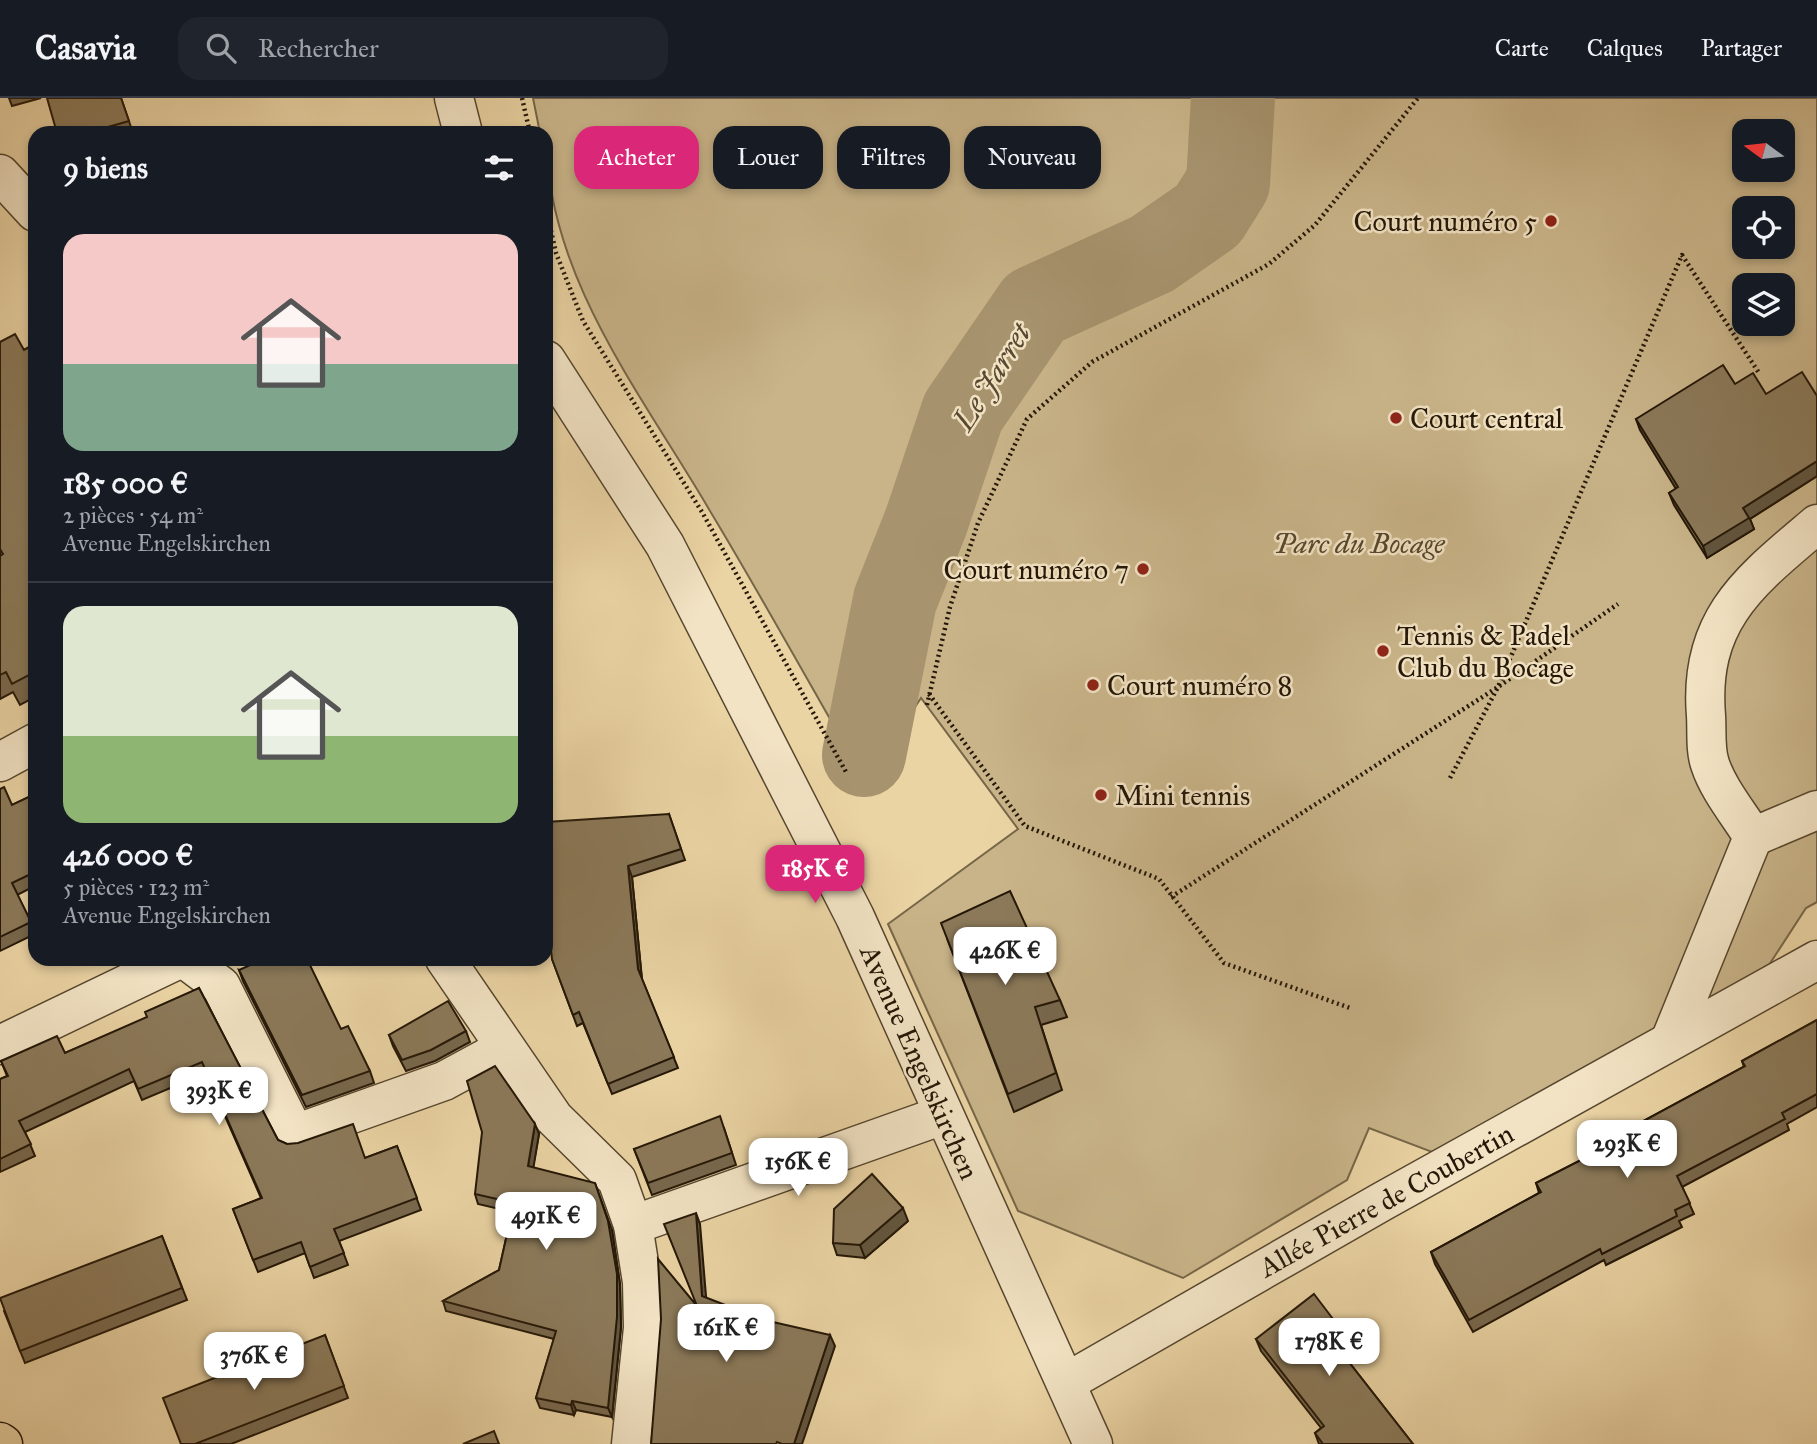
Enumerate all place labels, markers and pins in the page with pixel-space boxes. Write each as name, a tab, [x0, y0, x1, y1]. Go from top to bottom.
place label: Court numéro 5	[1353, 204, 1537, 239]
marker: Court numéro 5	[1543, 213, 1559, 229]
place label: Court central	[1410, 401, 1564, 436]
marker: Court central	[1388, 410, 1404, 426]
place label: Court numéro 7	[944, 552, 1129, 587]
marker: Court numéro 7	[1135, 561, 1151, 577]
place label: Tennis & Padel Club du Bocage	[1397, 618, 1574, 685]
marker: Tennis & Padel Club du Bocage	[1375, 643, 1391, 659]
place label: Court numéro 8	[1107, 668, 1292, 703]
marker: Court numéro 8	[1085, 677, 1101, 693]
place label: Mini tennis	[1115, 778, 1250, 813]
marker: Mini tennis	[1093, 787, 1109, 803]
pin: 185K €	[758, 846, 872, 905]
pin: 426K €	[948, 928, 1062, 987]
pin: 393K €	[162, 1068, 276, 1127]
pin: 293K €	[1570, 1121, 1684, 1180]
pin: 156K €	[741, 1138, 855, 1198]
pin: 491K €	[489, 1192, 603, 1252]
pin: 161K €	[669, 1304, 783, 1364]
pin: 178K €	[1272, 1318, 1386, 1378]
pin: 376K €	[197, 1332, 311, 1392]

